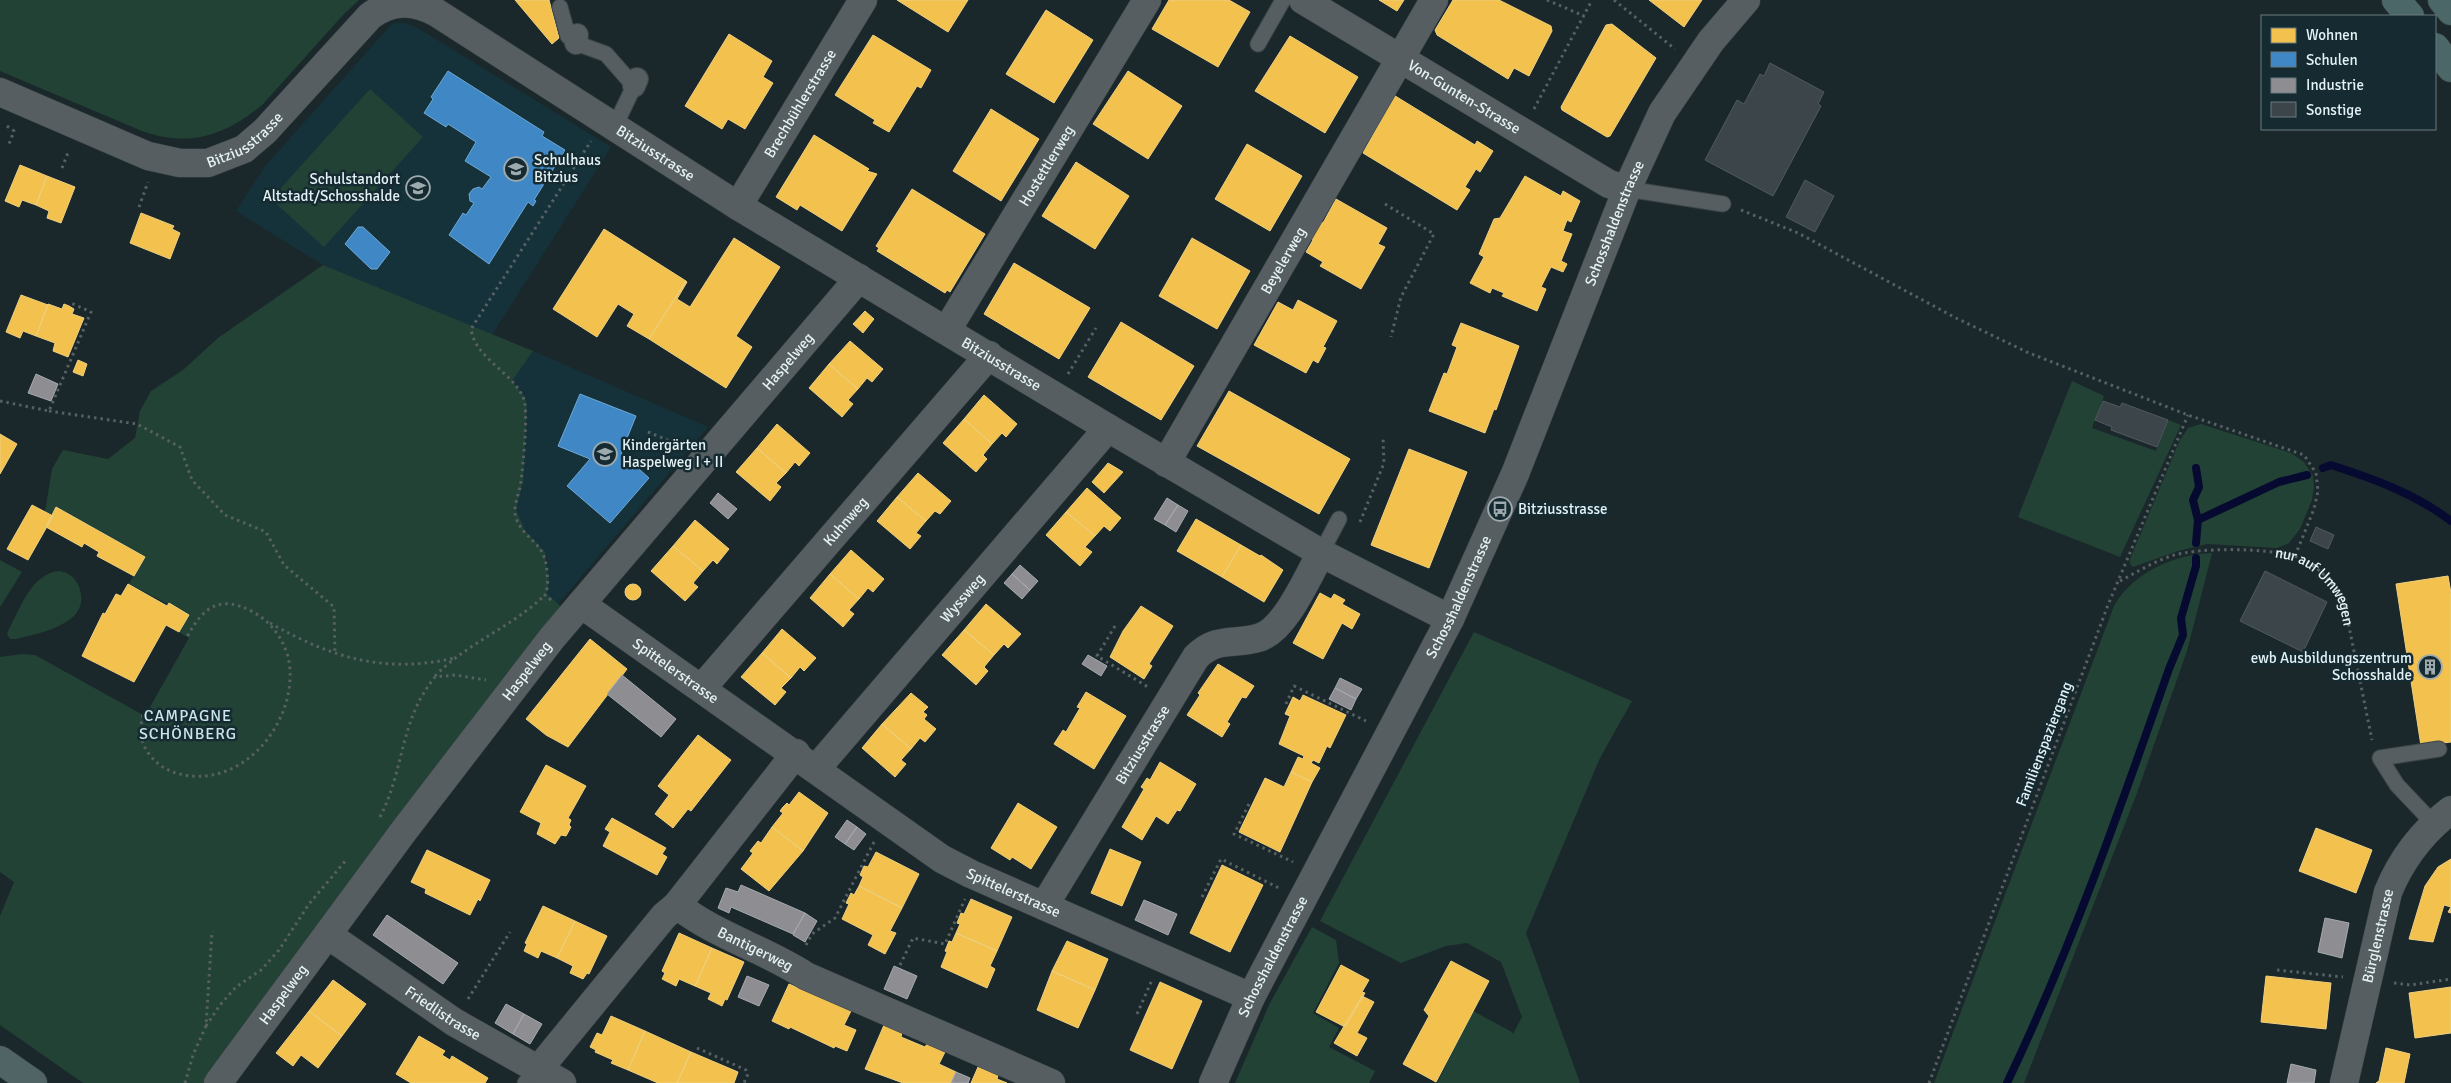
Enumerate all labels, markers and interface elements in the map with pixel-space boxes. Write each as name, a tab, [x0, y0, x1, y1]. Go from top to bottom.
legend	[2261, 15, 2436, 130]
text: Wohnen	[2306, 26, 2358, 44]
street label: Brechbühlerstrasse	[760, 46, 840, 161]
text: Schulen	[2306, 51, 2358, 69]
street label: Von-Gunten-Strasse	[1404, 56, 1524, 138]
text: Industrie	[2306, 76, 2364, 94]
text: Sonstige	[2306, 101, 2362, 119]
street label: Bitziusstrasse	[204, 108, 287, 172]
street label: Bitziusstrasse	[613, 121, 698, 185]
street label: Hostettlerweg	[1015, 122, 1078, 210]
place label: Schulhaus Bitzius	[534, 151, 601, 186]
school or university icon: Schulhaus Bitzius	[503, 156, 529, 182]
street label: Schosshaldenstrasse	[1581, 157, 1648, 288]
place label: Schulstandort Altstadt/Schosshalde	[263, 170, 400, 205]
school or university icon: Schulstandort Altstadt/Schosshalde	[405, 175, 431, 201]
street label: Beyelerweg	[1257, 224, 1310, 297]
street label: Haspelweg	[758, 329, 818, 394]
street label: Bitziusstrasse	[958, 333, 1044, 395]
place label: Kindergärten Haspelweg I + II	[622, 436, 723, 471]
school or university icon: Kindergärten Haspelweg I + II	[592, 441, 618, 467]
street label: Kuhnweg	[820, 493, 872, 550]
bus stop icon: Bitziusstrasse	[1487, 496, 1513, 522]
place label: Bitziusstrasse	[1518, 500, 1608, 518]
street label: Schosshaldenstrasse	[1422, 533, 1495, 661]
street label: nur auf Umwegen	[2274, 543, 2358, 627]
street label: Wyssweg	[936, 570, 988, 626]
street label: Spittelerstrasse	[629, 634, 722, 707]
street label: Haspelweg	[498, 637, 555, 704]
place label: ewb Ausbildungszentrum Schosshalde	[2251, 649, 2412, 684]
building icon: ewb Ausbildungszentrum Schosshalde	[2417, 654, 2443, 680]
street label: Familienspaziergang	[2012, 679, 2076, 809]
street label: Bitziusstrasse	[1111, 702, 1174, 788]
district label: CAMPAGNE SCHÖNBERG	[139, 706, 237, 744]
street label: Spittelerstrasse	[964, 864, 1063, 921]
street label: Bürglenstrasse	[2358, 887, 2397, 985]
street label: Schosshaldenstrasse	[1234, 893, 1312, 1020]
street label: Bantigerweg	[714, 923, 796, 975]
street label: Haspelweg	[255, 961, 311, 1028]
street label: Friedlistrasse	[402, 982, 484, 1044]

